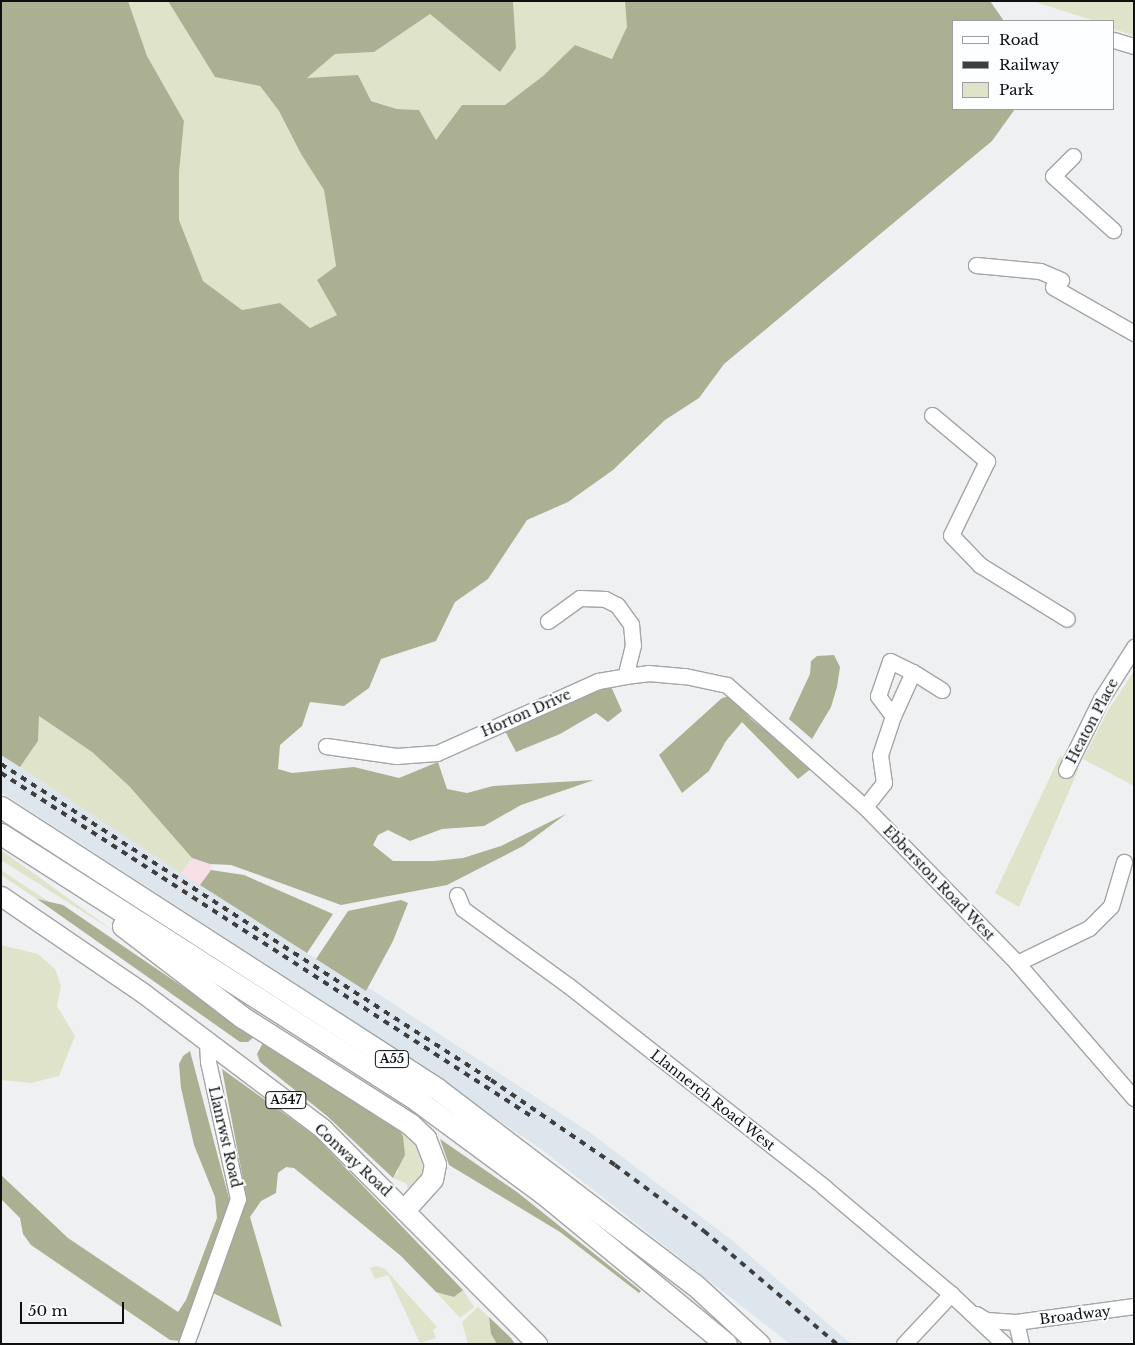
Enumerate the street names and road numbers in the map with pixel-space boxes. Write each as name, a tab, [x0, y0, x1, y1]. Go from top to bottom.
street label: Heaton Place	[1063, 676, 1121, 766]
street label: Horton Drive	[478, 686, 574, 740]
street label: Ebberston Road West	[879, 822, 999, 944]
street label: Llannerch Road West	[647, 1046, 779, 1154]
road number: A55	[374, 1050, 410, 1068]
street label: Llanrwst Road	[205, 1085, 245, 1189]
road number: A547	[265, 1090, 307, 1110]
street label: Conway Road	[311, 1120, 395, 1200]
street label: Broadway	[1038, 1302, 1112, 1328]

